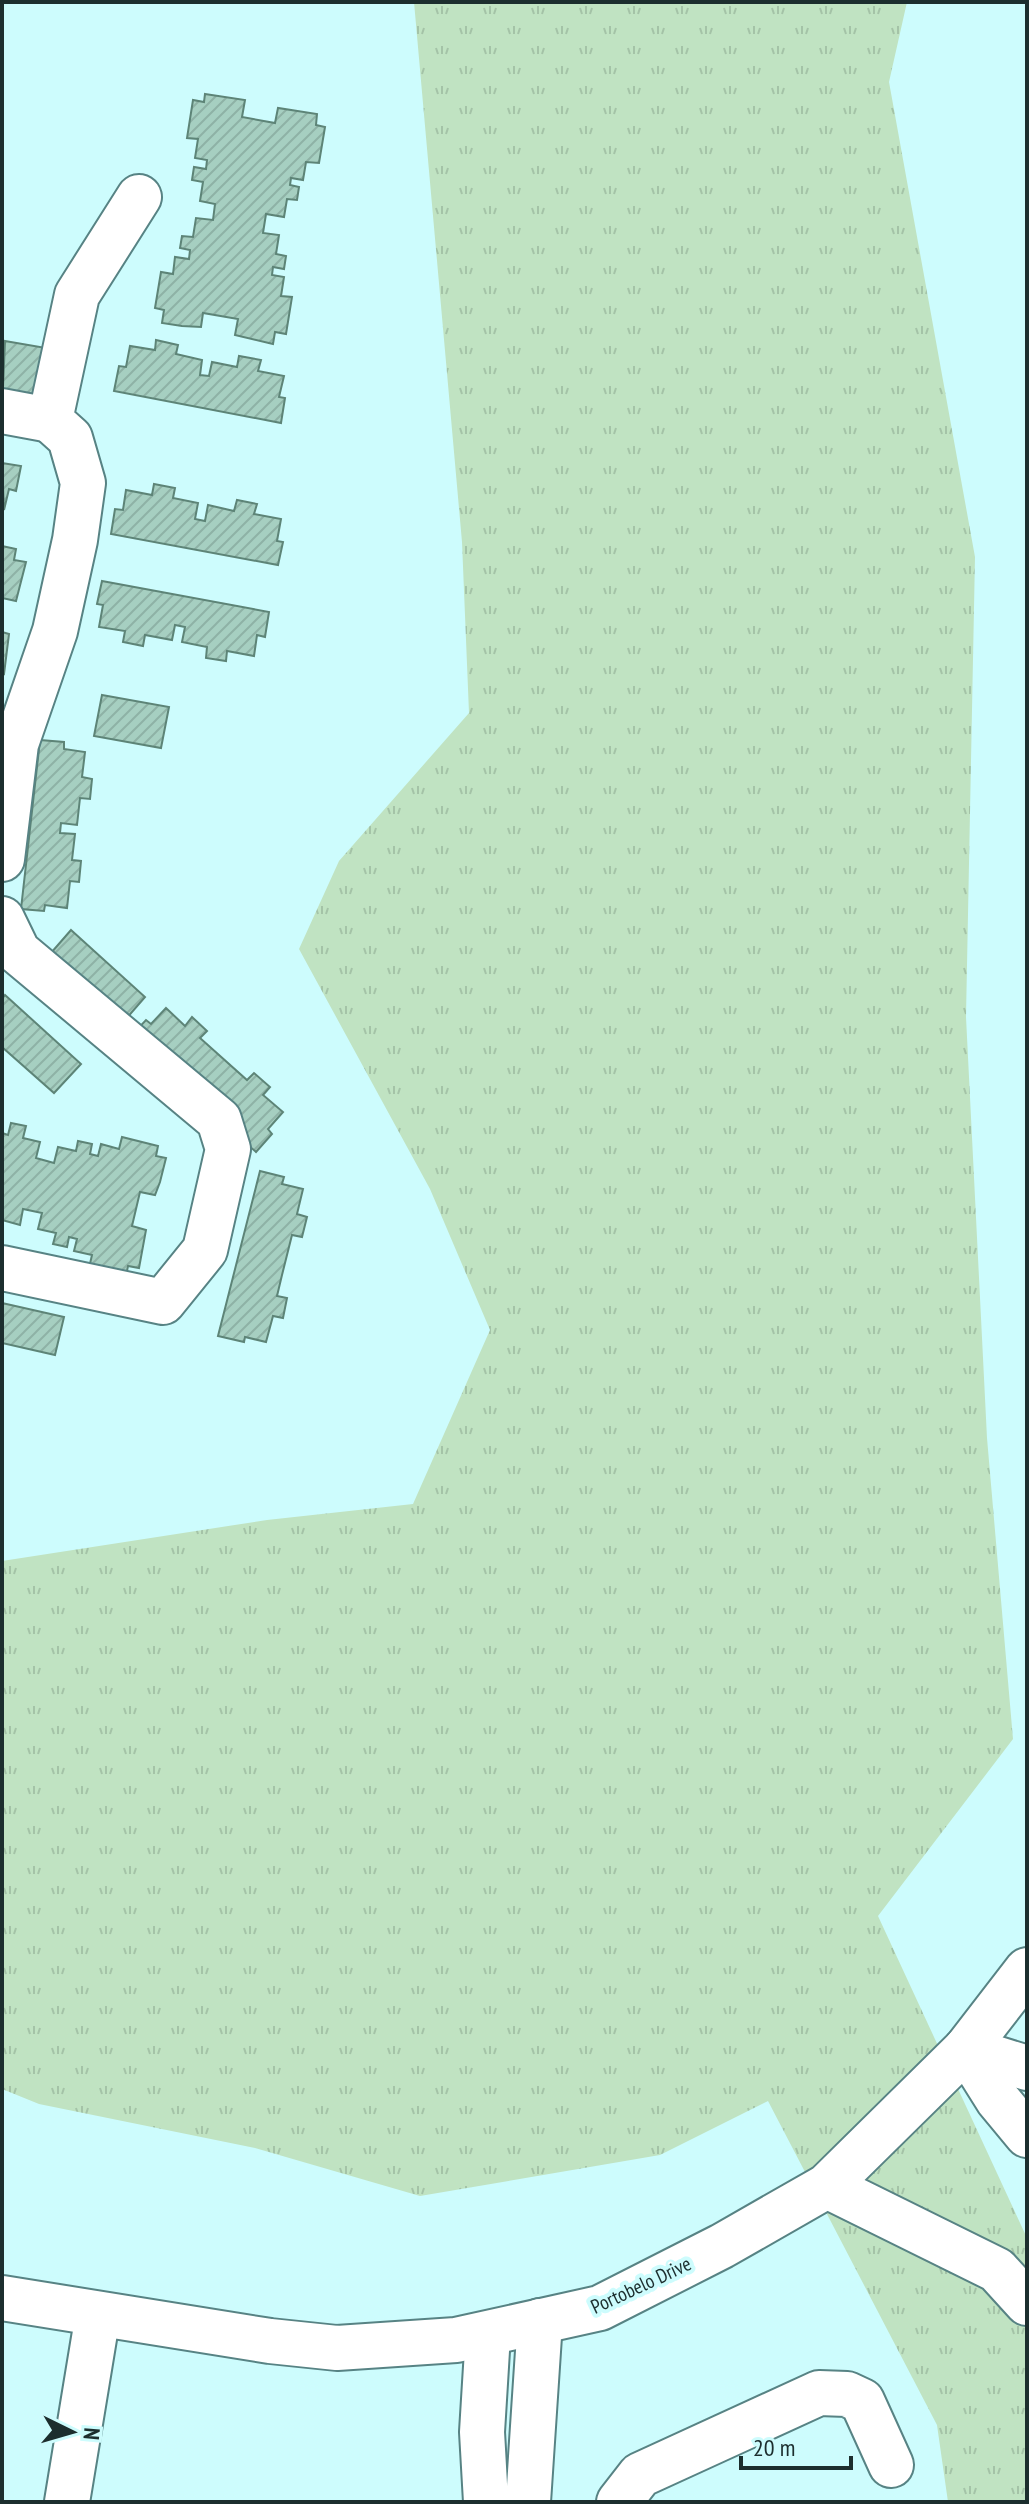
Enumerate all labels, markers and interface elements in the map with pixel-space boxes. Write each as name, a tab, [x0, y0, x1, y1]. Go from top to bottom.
street label: Portobelo Drive	[587, 2250, 695, 2320]
north arrow	[32, 2392, 112, 2472]
scale bar	[741, 2420, 851, 2470]
text: N	[77, 2427, 106, 2441]
text: 20 m	[753, 2432, 795, 2463]

